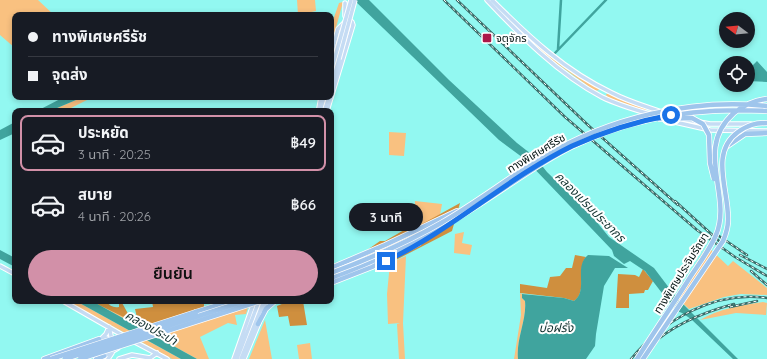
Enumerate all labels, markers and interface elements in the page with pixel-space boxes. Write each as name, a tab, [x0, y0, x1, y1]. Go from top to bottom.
north arrow	[719, 12, 755, 48]
map controls	[719, 12, 755, 92]
text: ทางพิเศษศรีรัช	[52, 27, 147, 46]
place label: จตุจักร	[496, 31, 527, 45]
marker: จตุจักร	[481, 32, 493, 44]
button: locate	[719, 56, 755, 92]
text: จุดส่ง	[52, 65, 88, 84]
route start	[662, 106, 680, 124]
text: ประหยัด	[78, 123, 129, 142]
icon: car	[30, 125, 66, 161]
street label: ทางพิเศษศรีรัช	[504, 130, 568, 176]
text: ฿49	[291, 133, 316, 152]
text: 3 นาที · 20:25	[78, 146, 151, 162]
water label: คลองเปรมประชากร	[552, 168, 629, 246]
text: สบาย	[78, 185, 112, 204]
icon: car	[30, 187, 66, 223]
text: ฿66	[291, 195, 316, 214]
callout: 3 นาที	[349, 203, 423, 231]
text: 4 นาที · 20:26	[78, 208, 151, 224]
text: 3 นาที	[370, 209, 402, 225]
street label: ทางพิเศษประจิมรัถยา	[650, 230, 712, 316]
button: ยืนยัน	[28, 250, 318, 296]
route end	[377, 252, 395, 270]
water label: คลองประปา	[123, 307, 181, 348]
water label: บ่อฝรั่ง	[539, 320, 574, 335]

